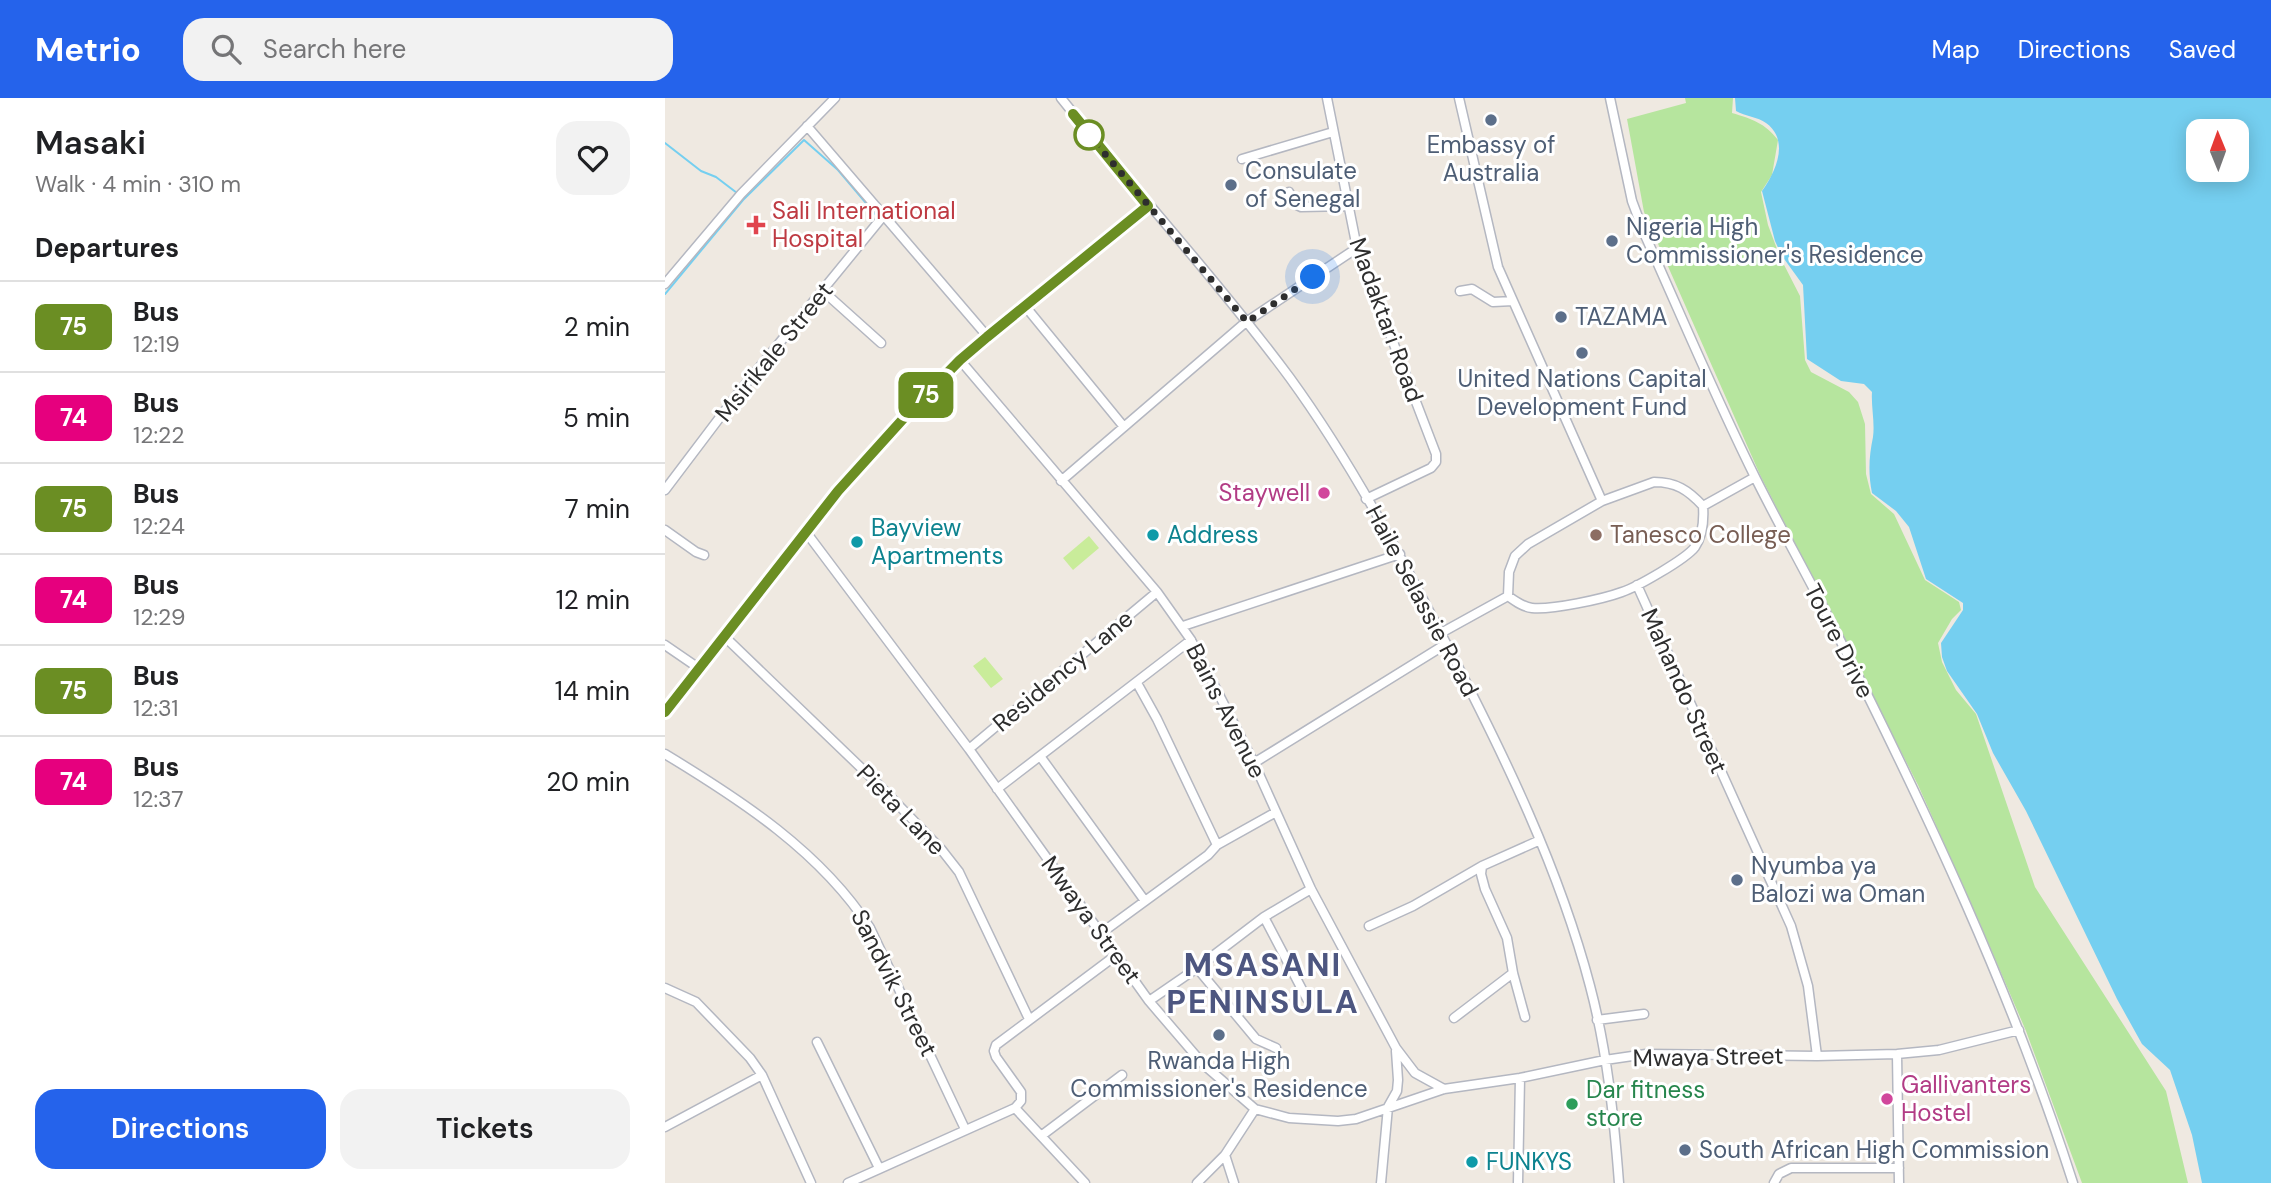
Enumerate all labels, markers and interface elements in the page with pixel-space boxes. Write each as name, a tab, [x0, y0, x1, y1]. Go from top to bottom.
search box	[183, 18, 673, 81]
text: Metrio	[35, 28, 141, 71]
icon: search	[207, 30, 245, 68]
text: Search here	[263, 32, 406, 66]
text: Map	[1932, 34, 1980, 65]
text: Directions	[2018, 34, 2131, 65]
text: Saved	[2169, 34, 2236, 65]
marker: Embassy of Australia	[1483, 112, 1499, 128]
north arrow	[2186, 119, 2249, 182]
map controls	[2186, 119, 2249, 182]
unlabelled marker	[1074, 120, 1104, 150]
text: Masaki	[35, 121, 146, 164]
button: heart	[556, 121, 630, 195]
place label: Embassy of Australia	[1427, 129, 1555, 188]
place label: Consulate of Senegal	[1245, 155, 1360, 214]
text: Walk · 4 min · 310 m	[35, 169, 241, 199]
marker: Consulate of Senegal	[1223, 177, 1239, 193]
place label: Sali International Hospital	[772, 195, 956, 254]
place label: Nigeria High Commissioner's Residence	[1626, 211, 1923, 270]
marker: Sali International Hospital	[746, 215, 766, 235]
text: Departures	[35, 231, 179, 265]
street label: Madaktari Road	[1342, 233, 1431, 406]
marker: Nigeria High Commissioner's Residence	[1604, 233, 1620, 249]
your location	[1295, 259, 1330, 294]
street label: Msirikale Street	[708, 275, 839, 428]
text: Bus	[133, 295, 179, 329]
place label: TAZAMA	[1575, 301, 1668, 332]
marker: TAZAMA	[1553, 309, 1569, 325]
text: 2 min	[564, 310, 630, 344]
text: 75	[60, 311, 87, 342]
text: 12:19	[133, 329, 180, 359]
marker: United Nations Capital Development Fund	[1574, 345, 1590, 361]
place label: United Nations Capital Development Fund	[1457, 363, 1707, 422]
line badge: 75	[895, 372, 957, 418]
text: 75	[912, 379, 940, 410]
text: Bus	[133, 386, 179, 420]
text: 5 min	[563, 401, 630, 435]
text: 74	[60, 402, 87, 433]
text: 12:22	[133, 420, 185, 450]
text: Bus	[133, 477, 179, 511]
place label: Staywell	[1218, 477, 1310, 508]
marker: Staywell	[1316, 485, 1332, 501]
text: 7 min	[565, 492, 630, 526]
text: 75	[60, 493, 87, 524]
street label: Haile Selassie Road	[1359, 500, 1486, 702]
text: 12:24	[133, 511, 185, 541]
place label: Bayview Apartments	[871, 512, 1004, 571]
place label: Address	[1167, 519, 1259, 550]
place label: Tanesco College	[1610, 519, 1791, 550]
marker: Address	[1145, 527, 1161, 543]
marker: Tanesco College	[1588, 527, 1604, 543]
marker: Bayview Apartments	[849, 534, 865, 550]
text: Bus	[133, 568, 179, 602]
street label: Toure Drive	[1797, 578, 1882, 703]
text: 12 min	[556, 583, 630, 617]
text: 74	[60, 584, 87, 615]
text: 12:29	[133, 602, 186, 632]
street label: Residency Lane	[986, 603, 1139, 738]
street label: Mahando Street	[1634, 603, 1735, 778]
street label: Bains Avenue	[1179, 638, 1274, 783]
text: Bus	[133, 659, 179, 693]
text: 14 min	[555, 674, 630, 708]
text: 75	[60, 675, 87, 706]
text: 12:31	[133, 693, 178, 723]
text: Bus	[133, 750, 179, 784]
street label: Pieta Lane	[850, 758, 952, 862]
text: 20 min	[546, 765, 630, 799]
text: 74	[60, 766, 87, 797]
text: 12:37	[133, 784, 184, 814]
street label: Mwaya Street	[1035, 850, 1148, 990]
place label: Nyumba ya Balozi wa Oman	[1751, 850, 1925, 909]
marker: Nyumba ya Balozi wa Oman	[1729, 872, 1745, 888]
street label: Sandvik Street	[844, 904, 945, 1061]
district label: MSASANI PENINSULA	[1166, 944, 1360, 1023]
marker: Rwanda High Commissioner's Residence	[1211, 1027, 1227, 1043]
street label: Mwaya Street	[1632, 1040, 1784, 1073]
place label: Rwanda High Commissioner's Residence	[1070, 1045, 1368, 1104]
place label: Gallivanters Hostel	[1901, 1069, 2031, 1128]
place label: Dar fitness store	[1586, 1074, 1705, 1133]
button: Directions	[35, 1089, 326, 1169]
button: Tickets	[340, 1089, 630, 1169]
marker: Gallivanters Hostel	[1879, 1091, 1895, 1107]
marker: Dar fitness store	[1564, 1096, 1580, 1112]
place label: South African High Commission	[1699, 1134, 2049, 1165]
marker: South African High Commission	[1677, 1142, 1693, 1158]
place label: FUNKYS	[1486, 1146, 1572, 1177]
marker: FUNKYS	[1464, 1154, 1480, 1170]

